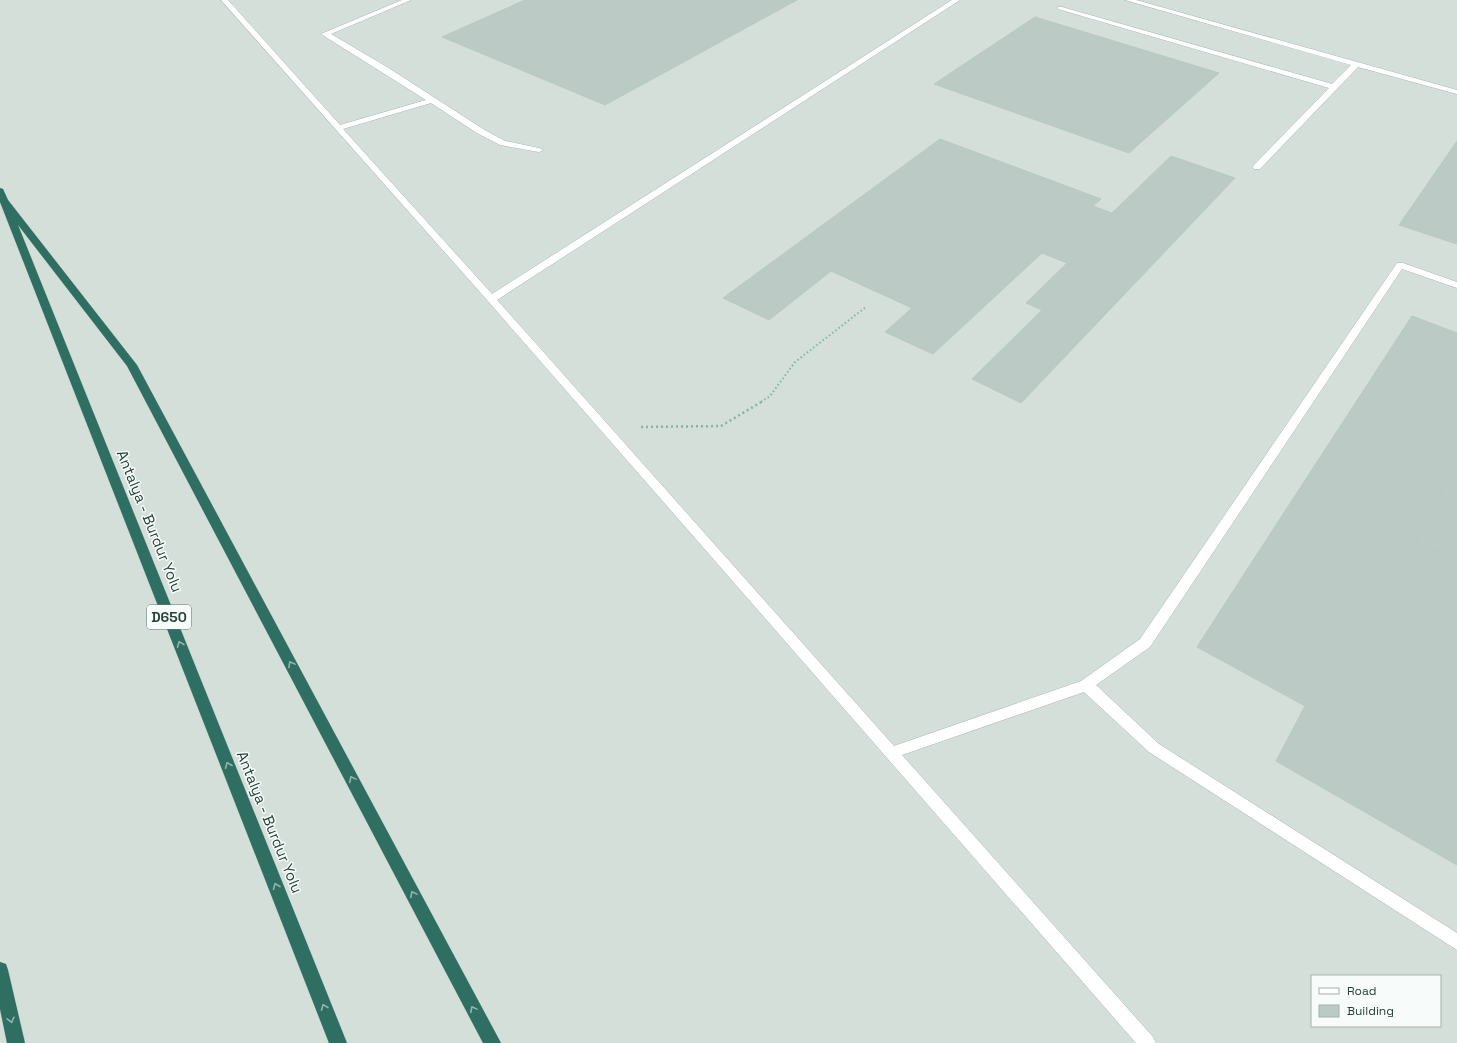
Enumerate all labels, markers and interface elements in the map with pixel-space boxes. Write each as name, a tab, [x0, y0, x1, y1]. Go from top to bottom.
street label: Antalya - Burdur Yolu	[113, 447, 187, 595]
road number: D650	[147, 605, 191, 629]
one-way arrow	[176, 641, 184, 648]
one-way arrow	[288, 661, 295, 668]
street label: Antalya - Burdur Yolu	[233, 748, 307, 896]
one-way arrow	[224, 762, 232, 769]
one-way arrow	[349, 776, 356, 783]
one-way arrow	[272, 882, 280, 889]
one-way arrow	[410, 891, 417, 898]
legend	[1311, 975, 1441, 1027]
text: Road	[1347, 983, 1376, 999]
one-way arrow	[320, 1003, 328, 1010]
text: Building	[1347, 1003, 1394, 1019]
one-way arrow	[471, 1005, 478, 1013]
one-way arrow	[7, 1017, 15, 1023]

